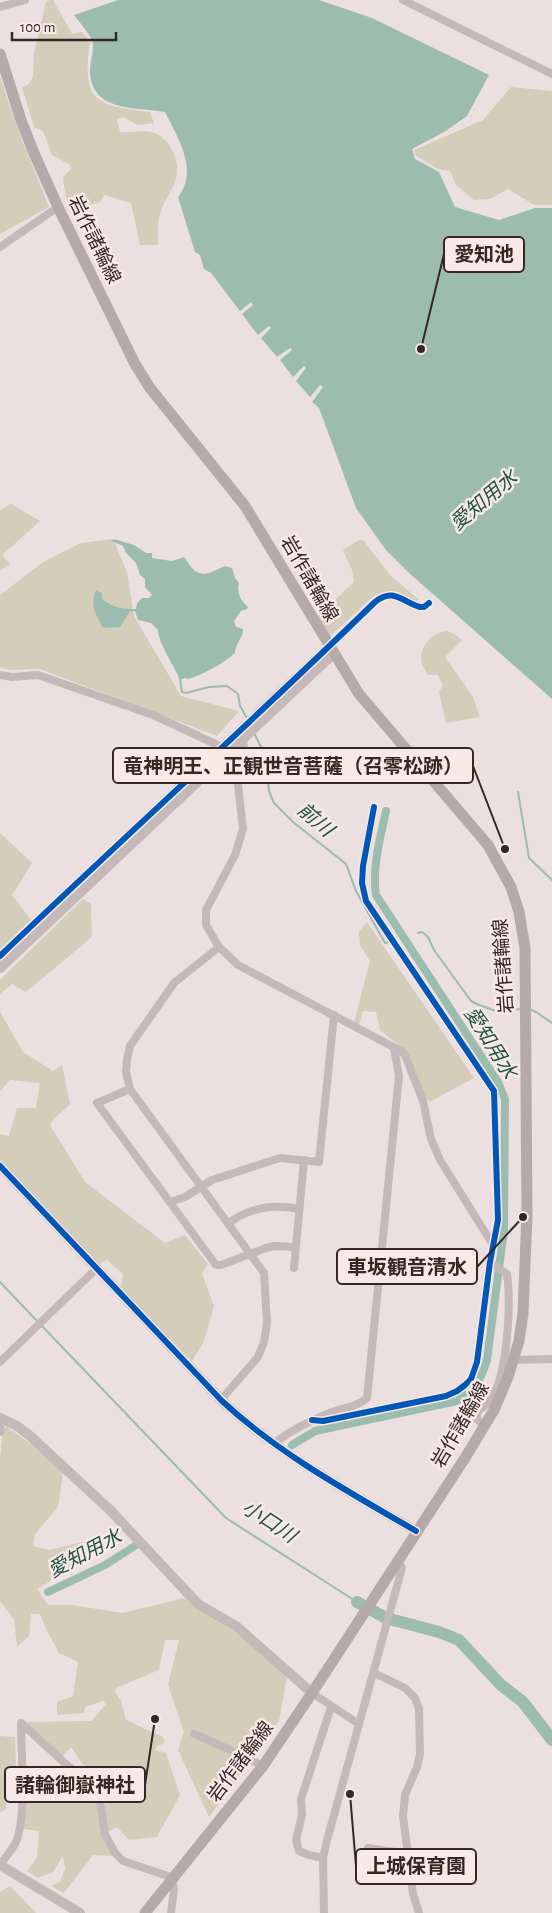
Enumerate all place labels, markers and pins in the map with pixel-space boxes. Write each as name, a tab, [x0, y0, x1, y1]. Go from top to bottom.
callout: 愛知池	[444, 237, 524, 272]
callout: 竜神明王、正観世音菩薩（召零松跡）	[113, 748, 473, 783]
callout: 車坂観音清水	[337, 1249, 477, 1284]
callout: 諸輪御嶽神社	[5, 1767, 145, 1802]
callout: 上城保育園	[356, 1849, 476, 1884]

